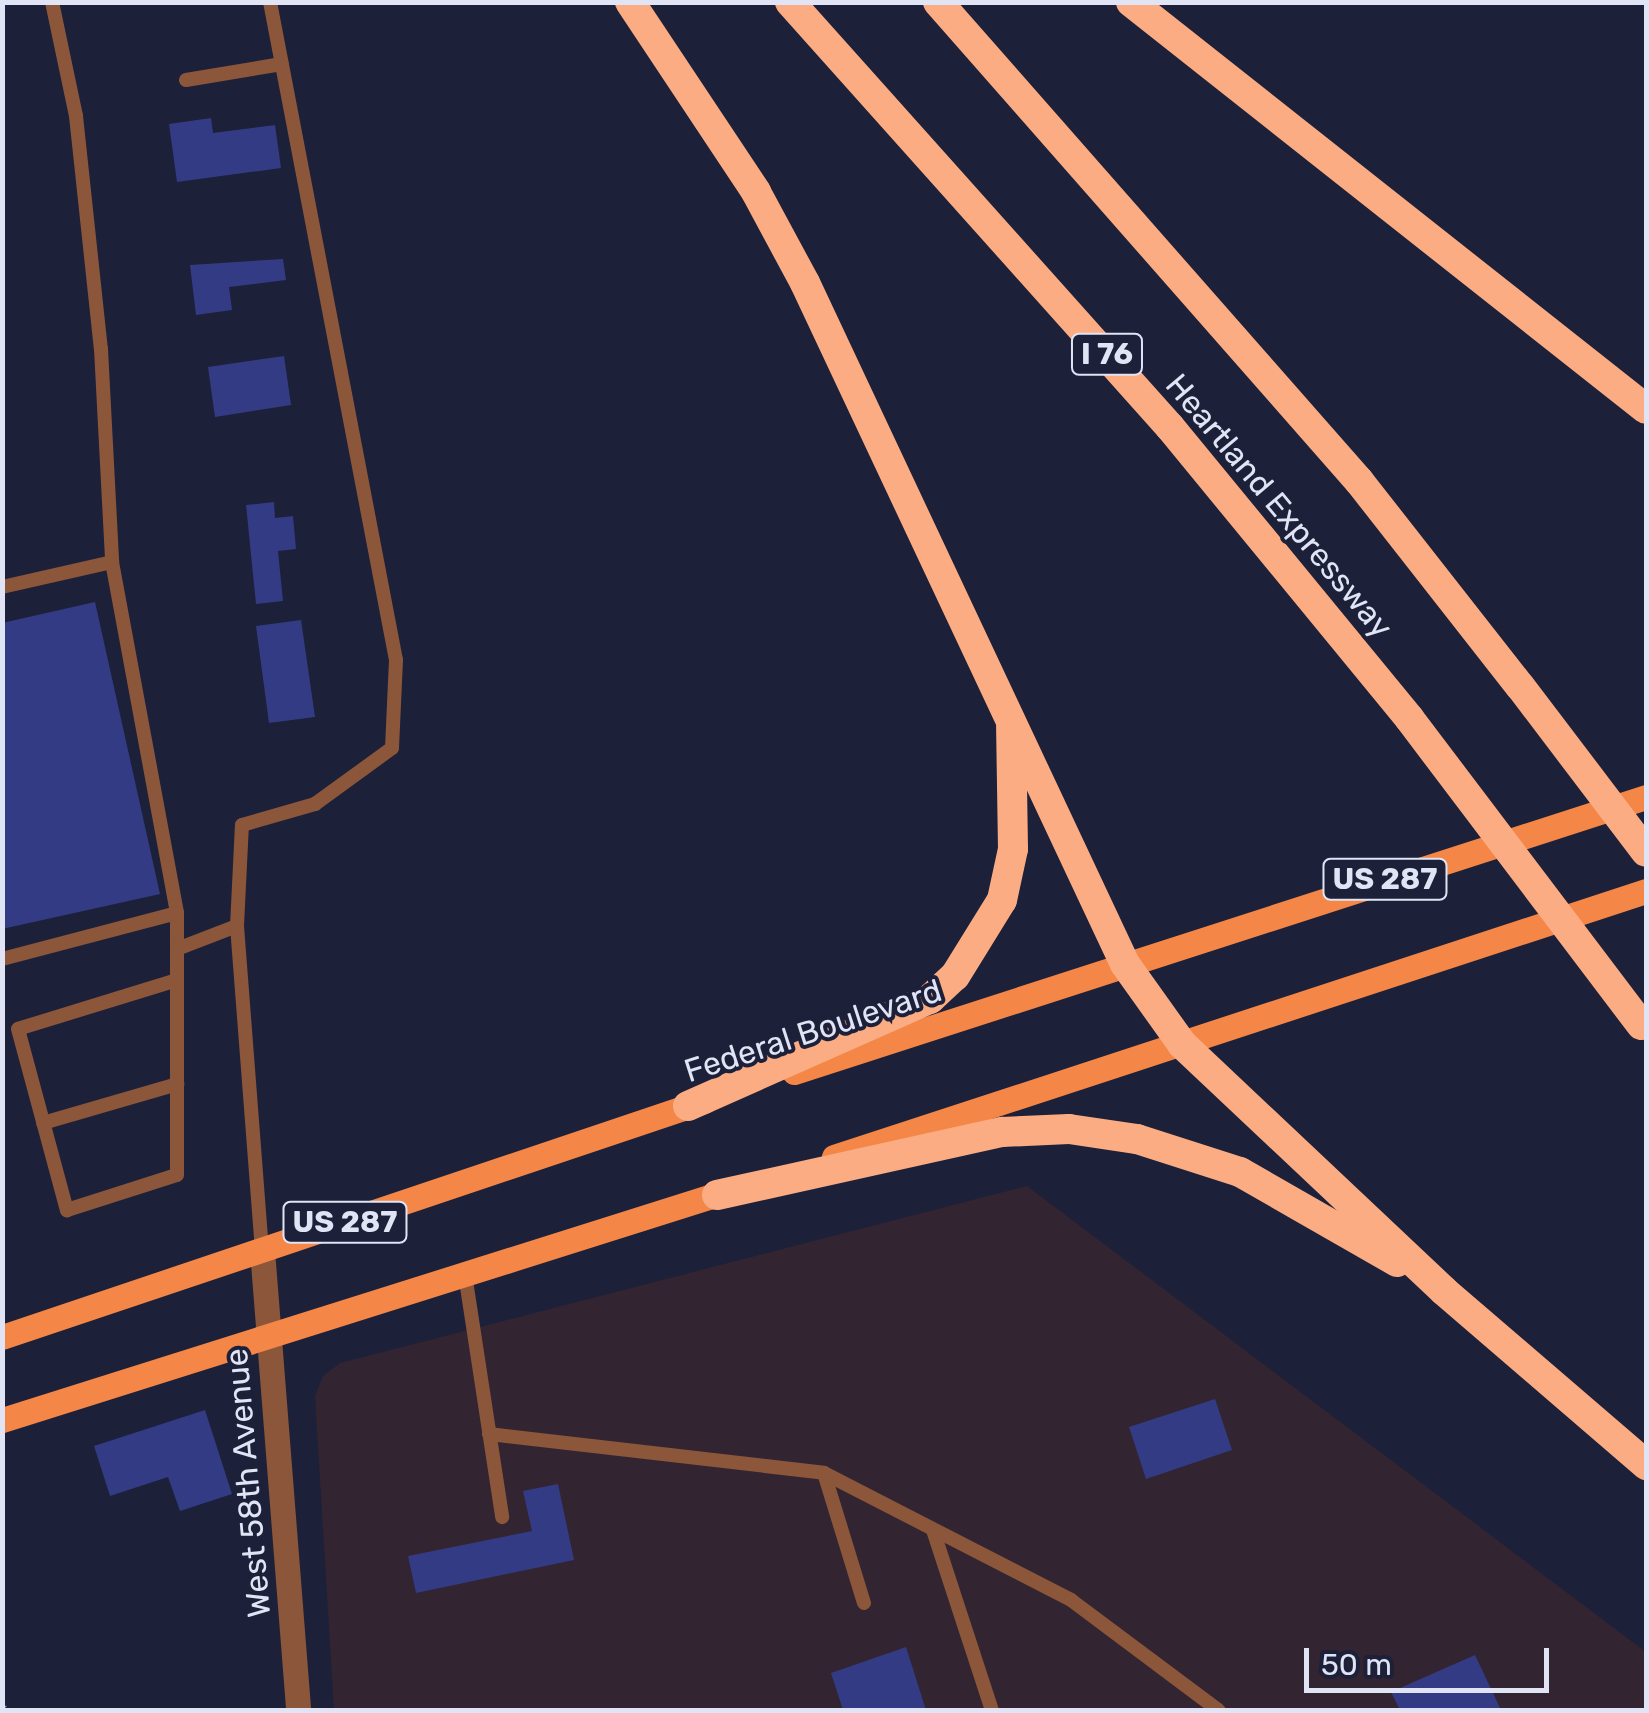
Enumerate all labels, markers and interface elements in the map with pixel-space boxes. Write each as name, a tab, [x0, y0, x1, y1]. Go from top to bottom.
road number: I 76	[1070, 329, 1144, 379]
street label: Heartland Expressway	[1157, 366, 1401, 646]
road number: US 287	[1320, 854, 1450, 904]
street label: Federal Boulevard	[680, 971, 946, 1091]
road number: US 287	[280, 1197, 410, 1247]
street label: West 58th Avenue	[217, 1346, 279, 1620]
scale bar	[1309, 1628, 1554, 1690]
text: 50 m	[1321, 1647, 1392, 1683]

